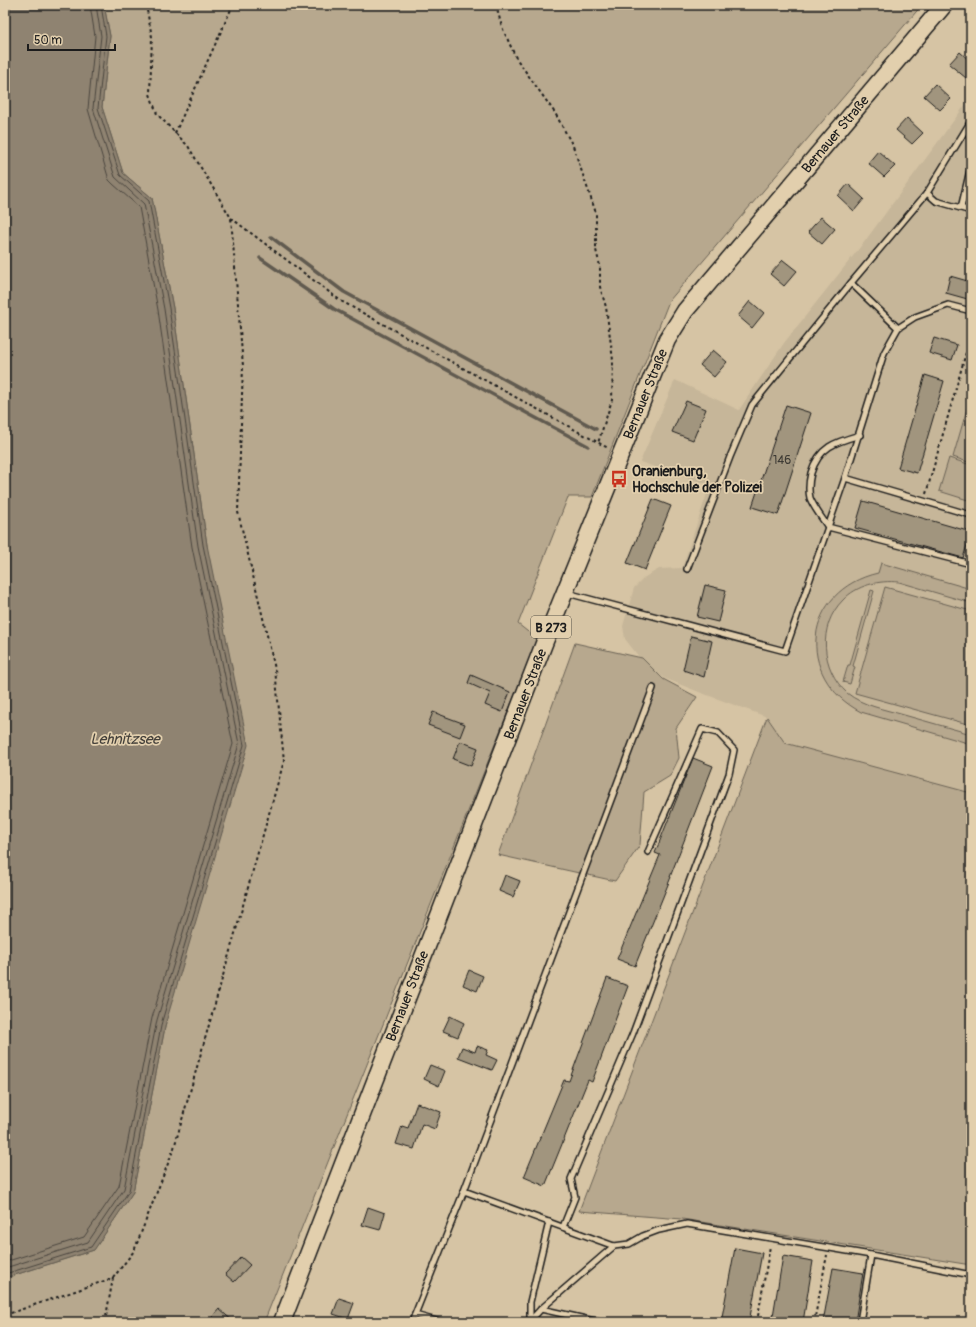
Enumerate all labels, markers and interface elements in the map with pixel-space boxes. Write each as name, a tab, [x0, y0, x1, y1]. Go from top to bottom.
scale bar	[28, 26, 115, 52]
text: 50 m	[34, 33, 62, 48]
street label: Bernauer Straße	[798, 92, 873, 176]
street label: Bernauer Straße	[620, 347, 671, 442]
house number: 146	[773, 453, 791, 468]
place label: Oranienburg, Hochschule der Polizei	[632, 463, 763, 496]
bus stop icon: Oranienburg, Hochschule der Polizei	[609, 469, 629, 489]
road number: B 273	[531, 616, 571, 638]
street label: Bernauer Straße	[500, 646, 551, 742]
water label: Lehnitzsee	[90, 730, 161, 749]
street label: Bernauer Straße	[382, 948, 433, 1044]

